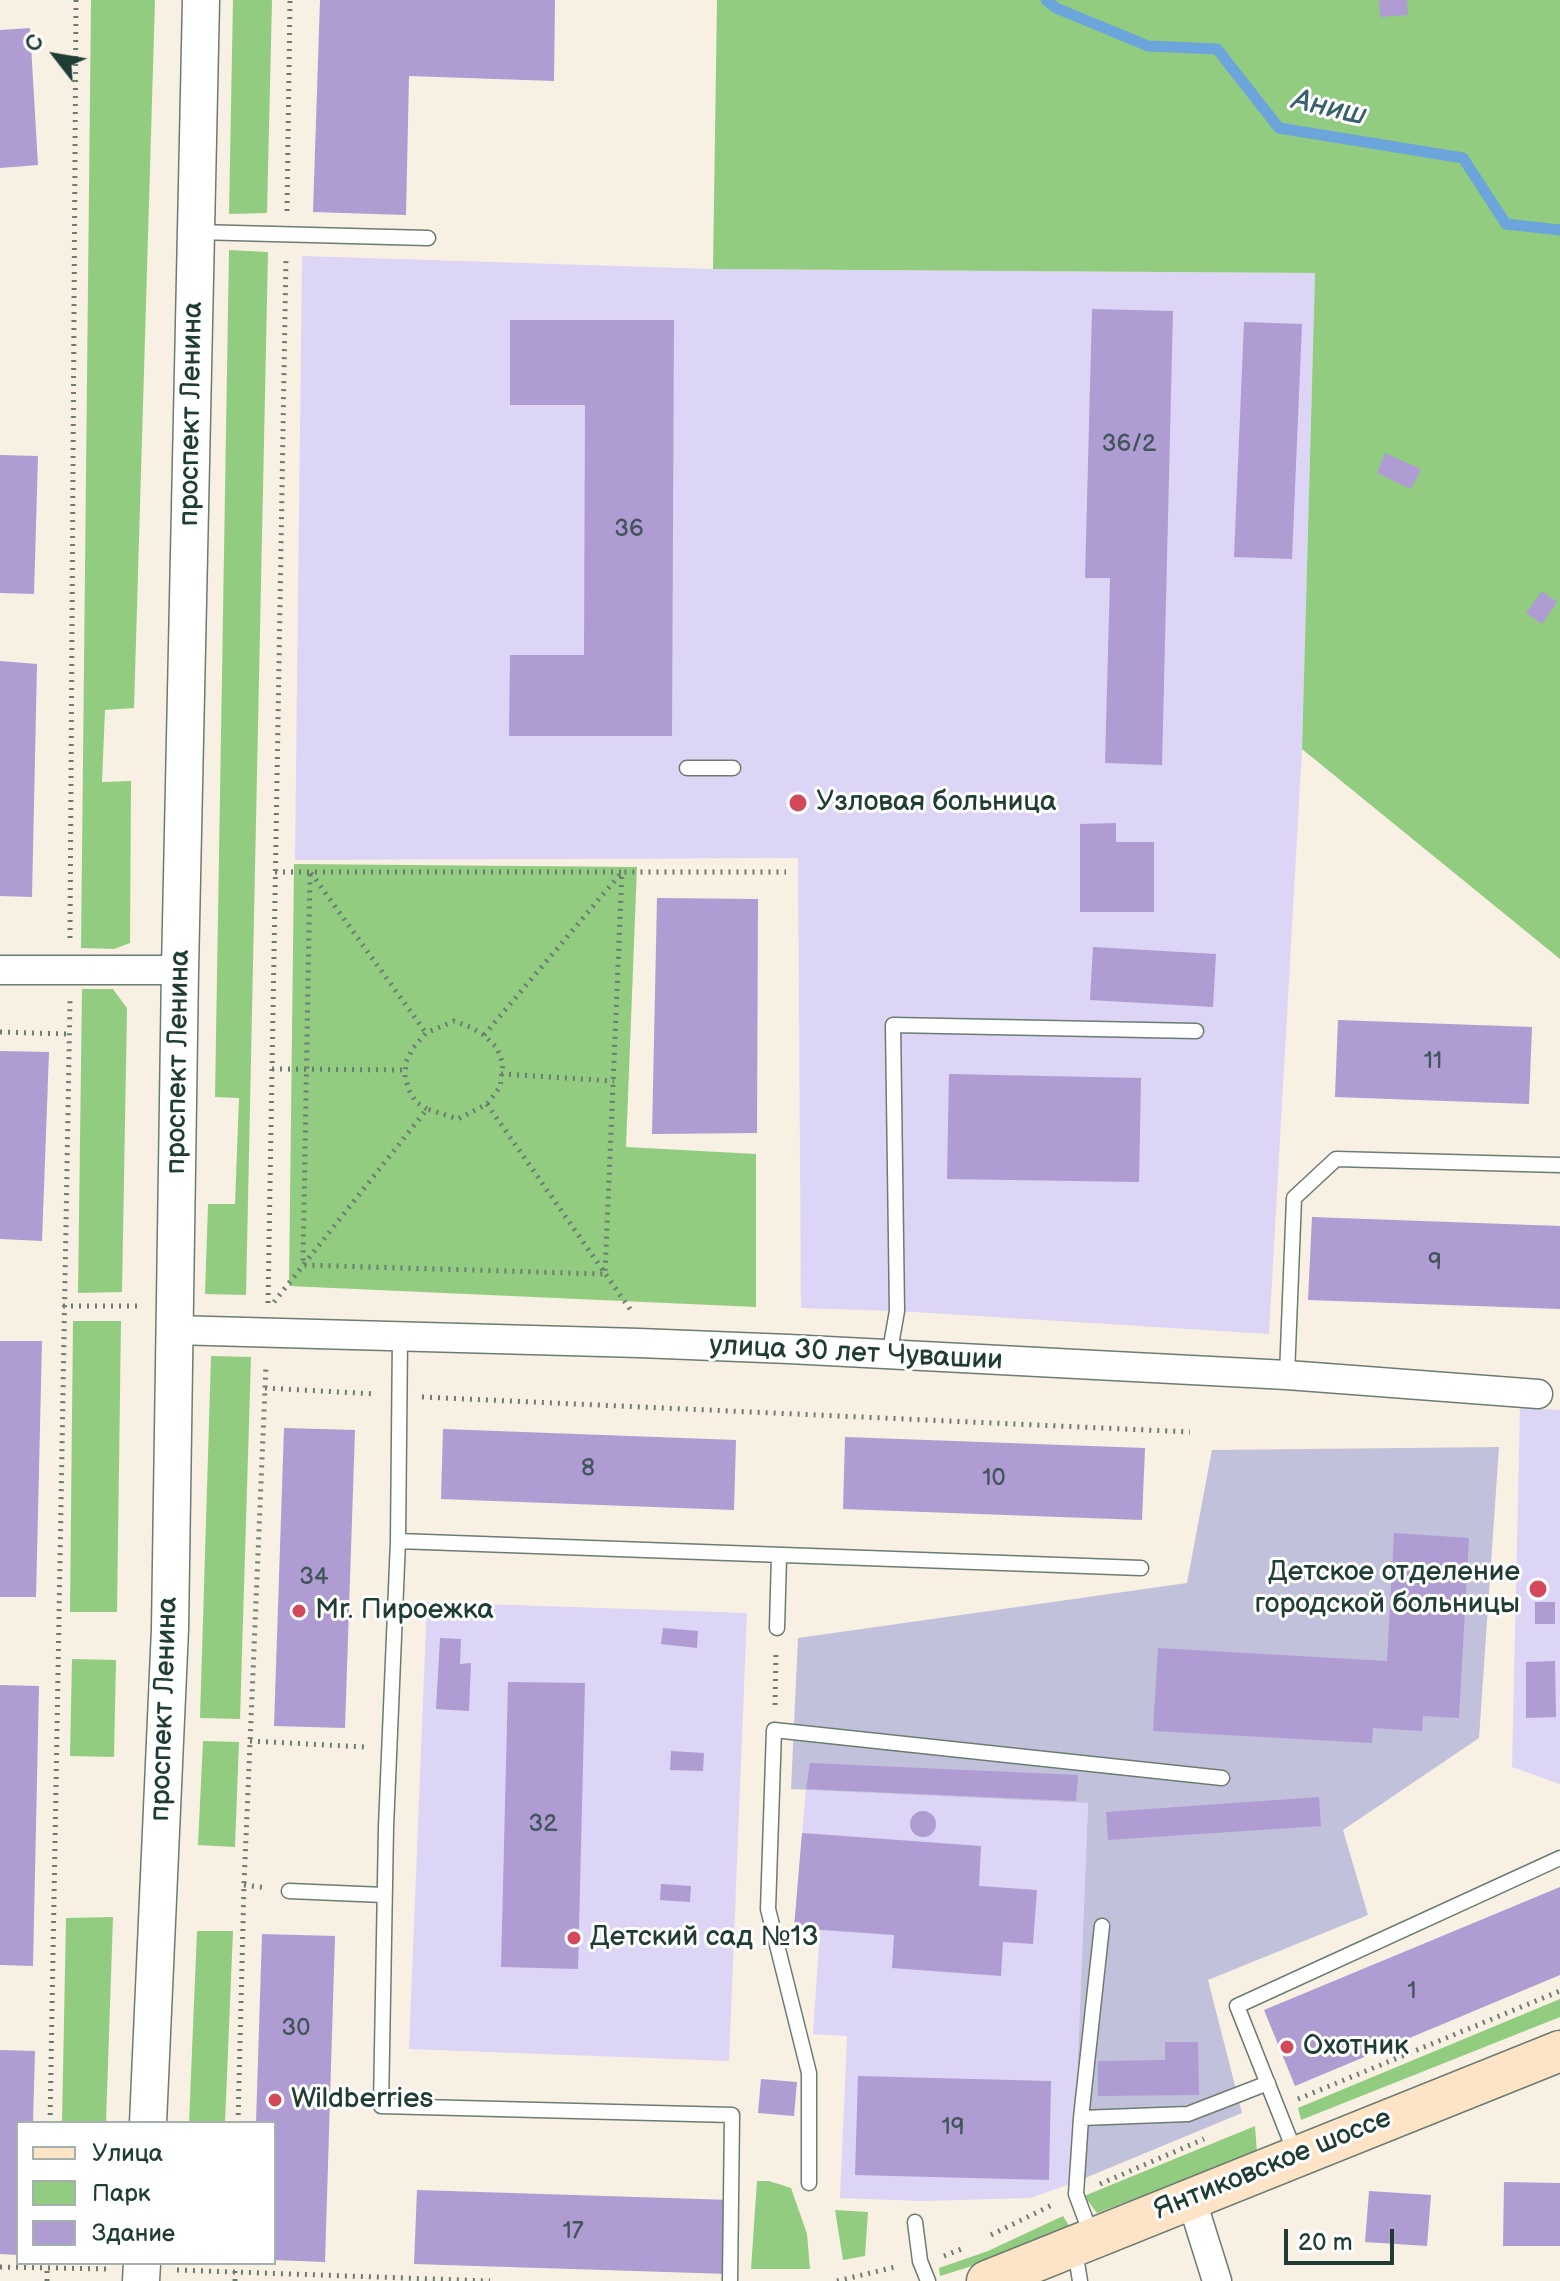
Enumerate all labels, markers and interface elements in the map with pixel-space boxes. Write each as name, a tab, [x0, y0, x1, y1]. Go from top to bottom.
north arrow	[16, 16, 96, 96]
text: С	[19, 30, 51, 57]
water label: Аниш	[1288, 83, 1370, 135]
street label: проспект Ленина	[173, 301, 211, 527]
house number: 36/2	[1102, 431, 1156, 459]
house number: 36	[614, 516, 644, 544]
place label: Узловая больница	[816, 786, 1057, 820]
marker: Узловая больница	[787, 792, 809, 814]
street label: проспект Ленина	[160, 949, 198, 1175]
house number: 11	[1424, 1048, 1442, 1076]
house number: 9	[1428, 1249, 1442, 1277]
street label: улица 30 лет Чувашии	[708, 1330, 1004, 1378]
house number: 8	[581, 1455, 595, 1483]
house number: 10	[982, 1465, 1006, 1493]
place label: Детское отделение городской больницы	[1255, 1556, 1520, 1622]
house number: 34	[299, 1564, 329, 1592]
marker: Детское отделение городской больницы	[1527, 1578, 1549, 1600]
place label: Mr. Пироежка	[315, 1594, 494, 1628]
street label: проспект Ленина	[144, 1596, 186, 1822]
marker: Mr. Пироежка	[290, 1602, 308, 1620]
house number: 32	[529, 1811, 557, 1839]
place label: Детский сад №13	[590, 1921, 819, 1955]
marker: Детский сад №13	[565, 1929, 583, 1947]
house number: 1	[1407, 1978, 1417, 2006]
house number: 30	[282, 2015, 310, 2043]
place label: Охотник	[1303, 2030, 1409, 2064]
marker: Охотник	[1278, 2038, 1296, 2056]
place label: Wildberries	[291, 2083, 433, 2117]
marker: Wildberries	[266, 2091, 284, 2109]
street label: Янтиковское шоссе	[1149, 2102, 1397, 2228]
house number: 19	[941, 2114, 965, 2142]
legend	[16, 2121, 276, 2265]
text: Улица	[92, 2139, 163, 2168]
text: Парк	[92, 2179, 150, 2208]
scale bar	[1288, 2213, 1398, 2263]
house number: 17	[562, 2218, 584, 2246]
text: Здание	[92, 2219, 175, 2248]
text: 20 m	[1298, 2228, 1353, 2257]

